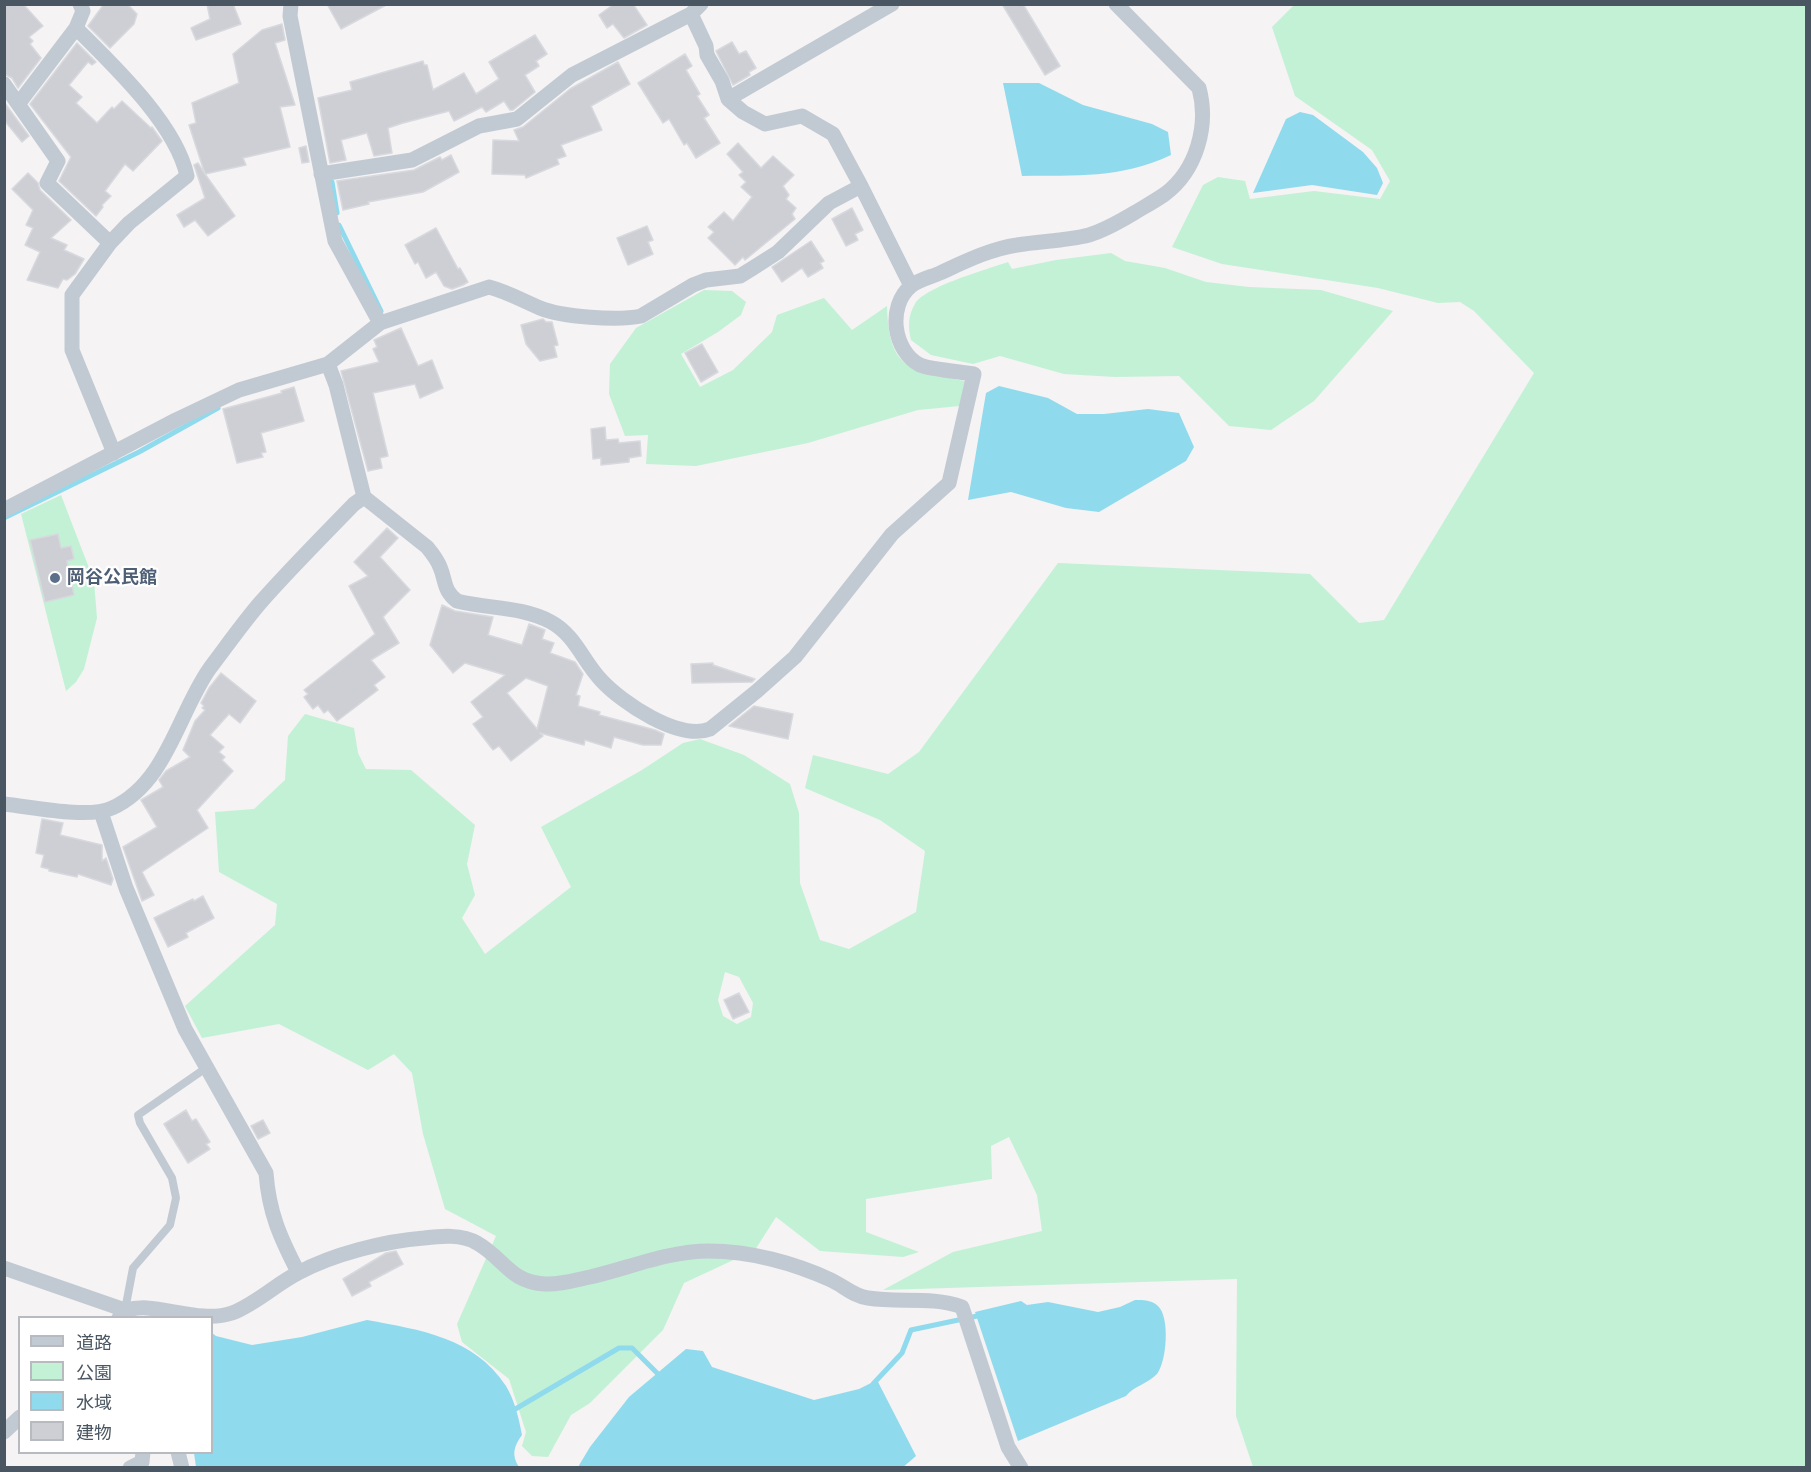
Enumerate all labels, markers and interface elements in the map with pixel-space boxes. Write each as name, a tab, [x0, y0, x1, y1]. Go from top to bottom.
place label: 岡谷公民館	[67, 567, 157, 589]
marker: 岡谷公民館	[48, 571, 62, 585]
legend	[18, 1316, 213, 1454]
text: 道路	[76, 1333, 112, 1353]
text: 公園	[76, 1363, 112, 1383]
text: 水域	[76, 1393, 112, 1413]
text: 建物	[76, 1423, 112, 1443]

